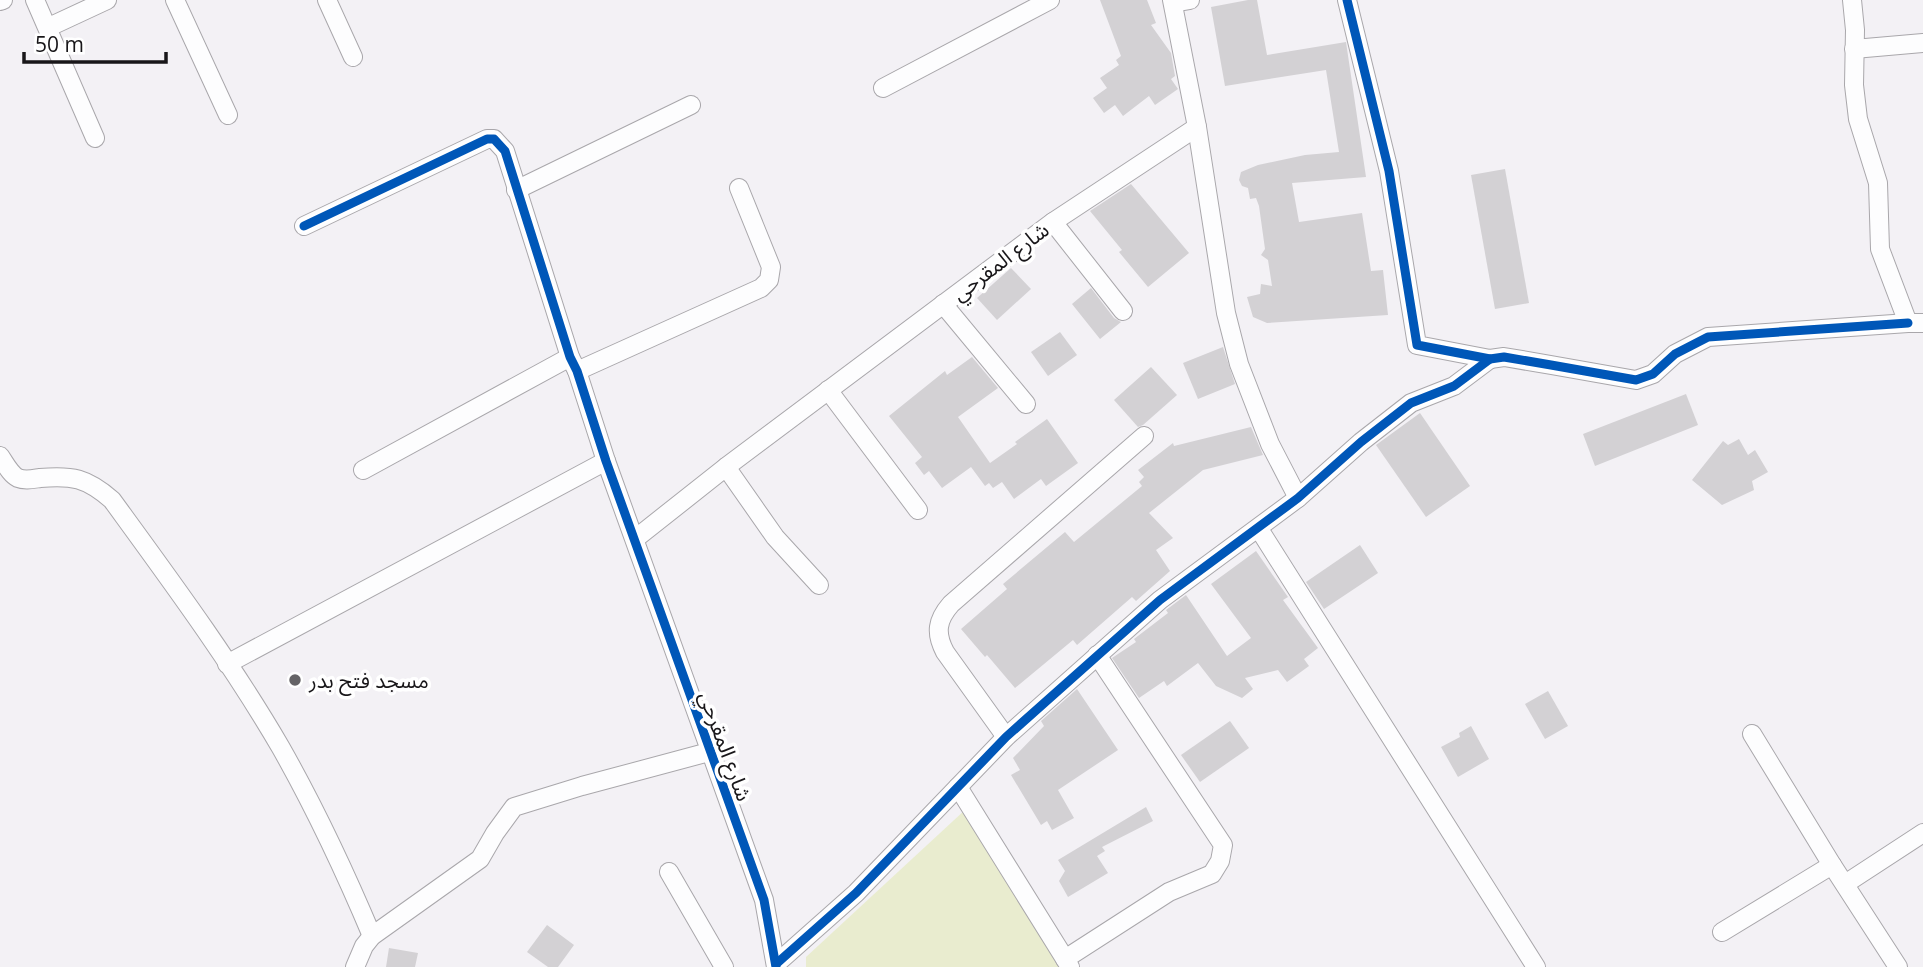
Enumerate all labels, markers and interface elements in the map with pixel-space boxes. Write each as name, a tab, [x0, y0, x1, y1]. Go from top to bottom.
scale bar	[24, 21, 166, 65]
text: 50 m	[35, 30, 84, 58]
street label: شارع المقرحي	[946, 215, 1056, 309]
place label: مسجد فتح بدر	[308, 666, 429, 696]
marker: مسجد فتح بدر	[287, 672, 303, 688]
street label: شارع المقرحي	[691, 687, 759, 806]

